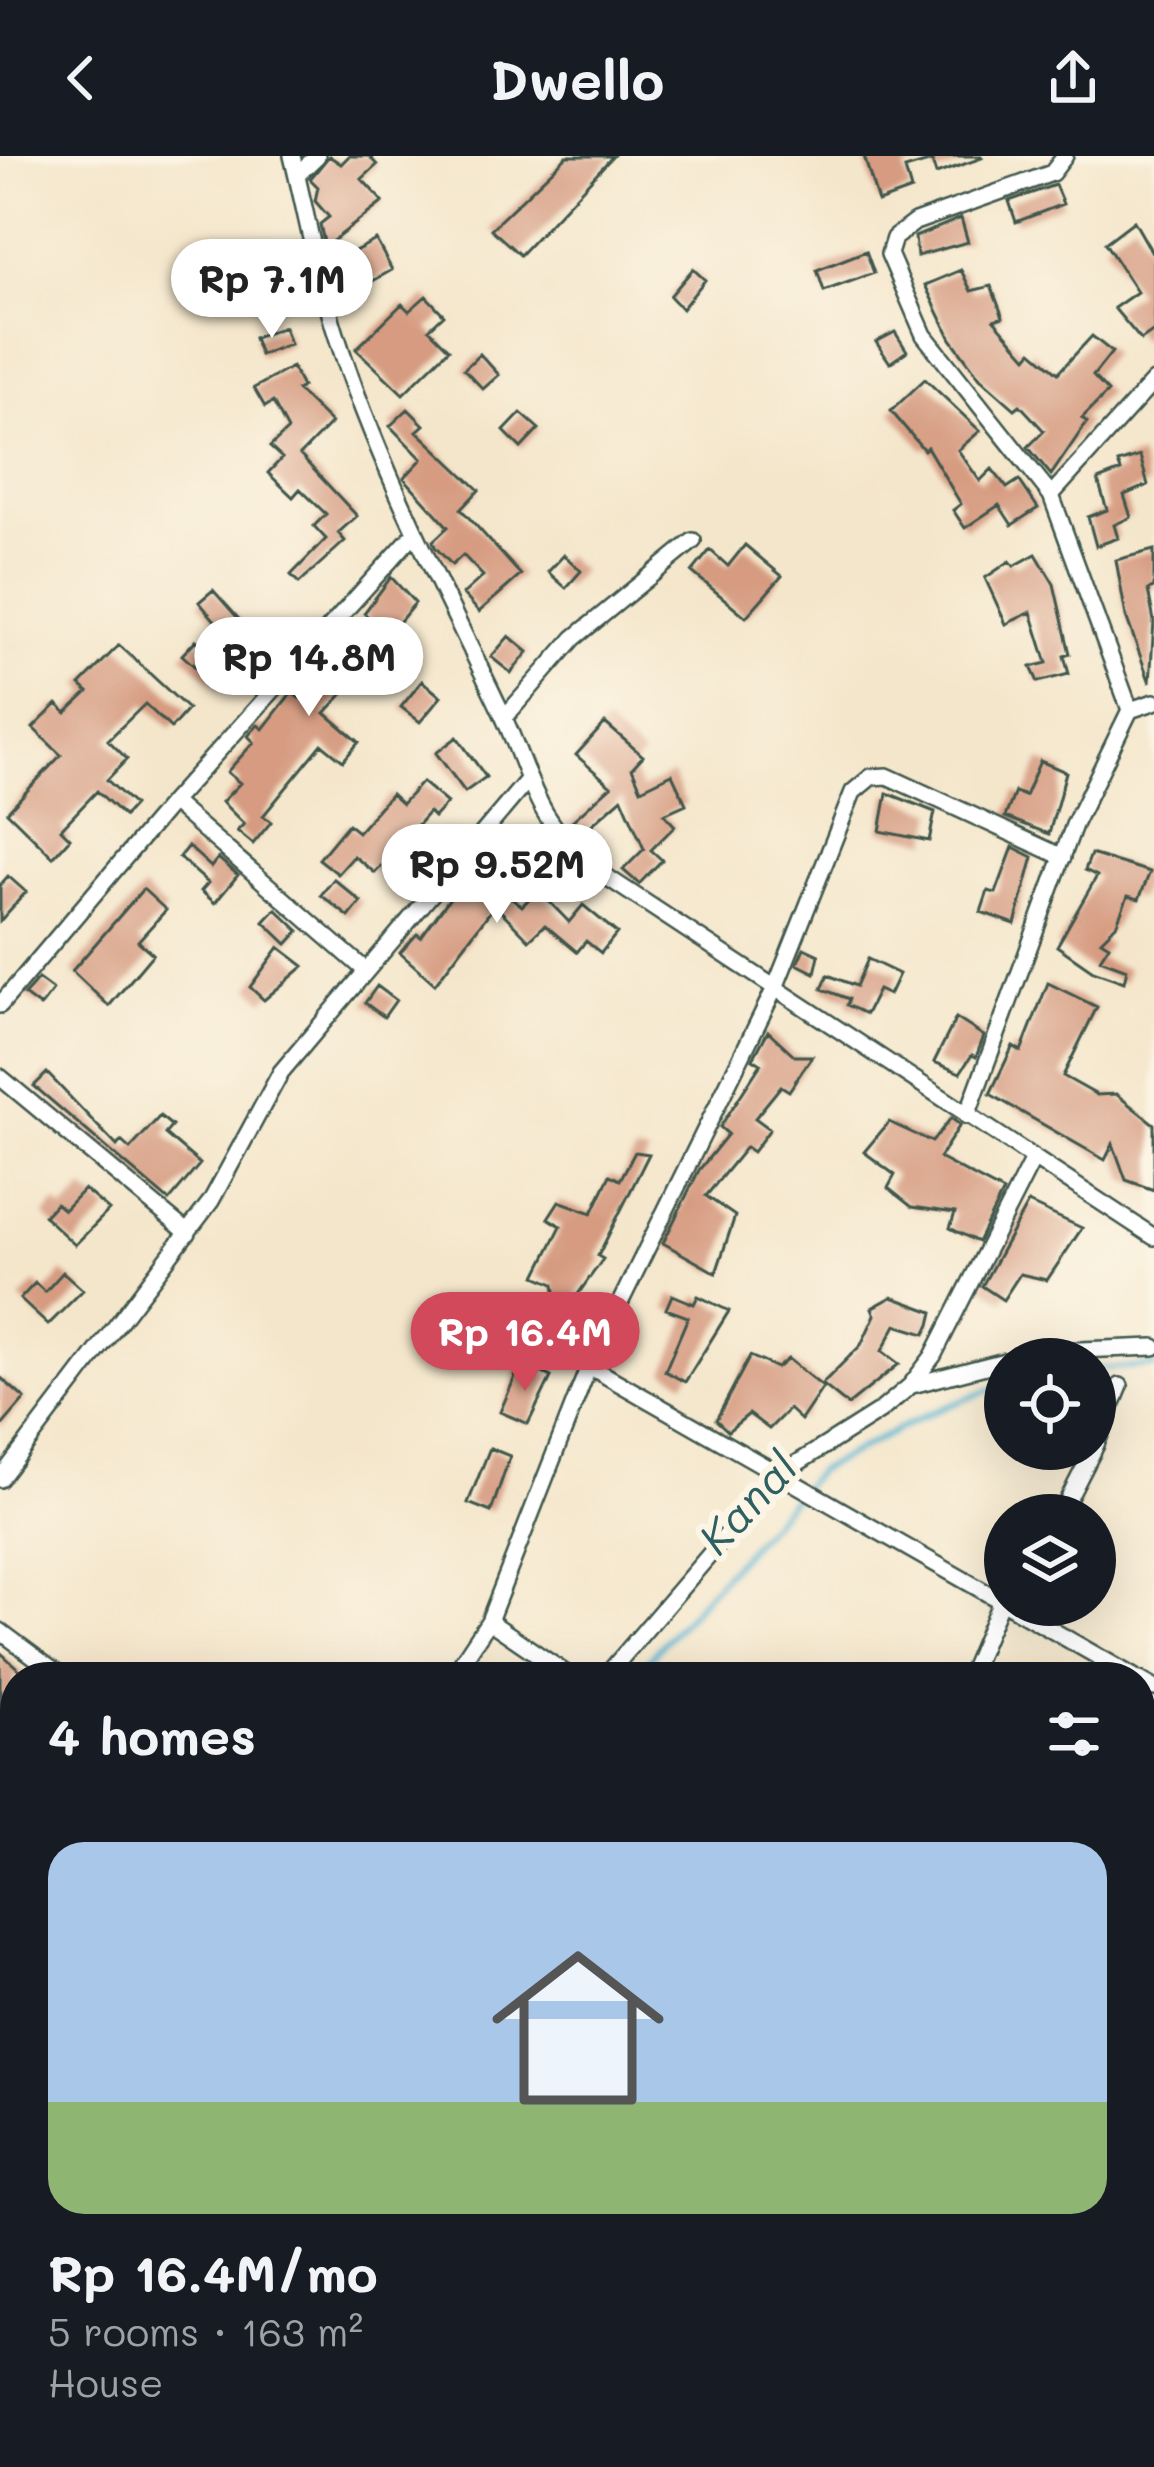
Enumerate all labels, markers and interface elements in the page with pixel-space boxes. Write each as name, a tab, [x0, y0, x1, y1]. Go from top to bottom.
text: Dwello	[490, 43, 664, 114]
icon: back	[48, 45, 114, 111]
icon: share	[1040, 45, 1106, 111]
pin: Rp 7.1M	[161, 239, 383, 341]
text: Rp 7.1M	[198, 252, 346, 303]
pin: Rp 14.8M	[185, 617, 433, 719]
text: Rp 14.8M	[221, 630, 397, 681]
pin: Rp 9.52M	[373, 824, 621, 926]
text: Rp 9.52M	[408, 837, 586, 888]
pin: Rp 16.4M	[401, 1292, 649, 1394]
text: Rp 16.4M	[438, 1305, 612, 1356]
map controls	[984, 1338, 1116, 1626]
button: locate	[984, 1338, 1116, 1470]
water label: Kanal	[685, 1438, 809, 1565]
button: layers	[984, 1494, 1116, 1626]
text: 4 homes	[48, 1701, 256, 1768]
icon: filters	[1041, 1701, 1107, 1767]
icon: home	[470, 1920, 686, 2136]
text: Rp 16.4M/mo	[48, 2238, 378, 2305]
text: 5 rooms · 163 m²	[48, 2305, 363, 2356]
text: House	[48, 2356, 163, 2407]

